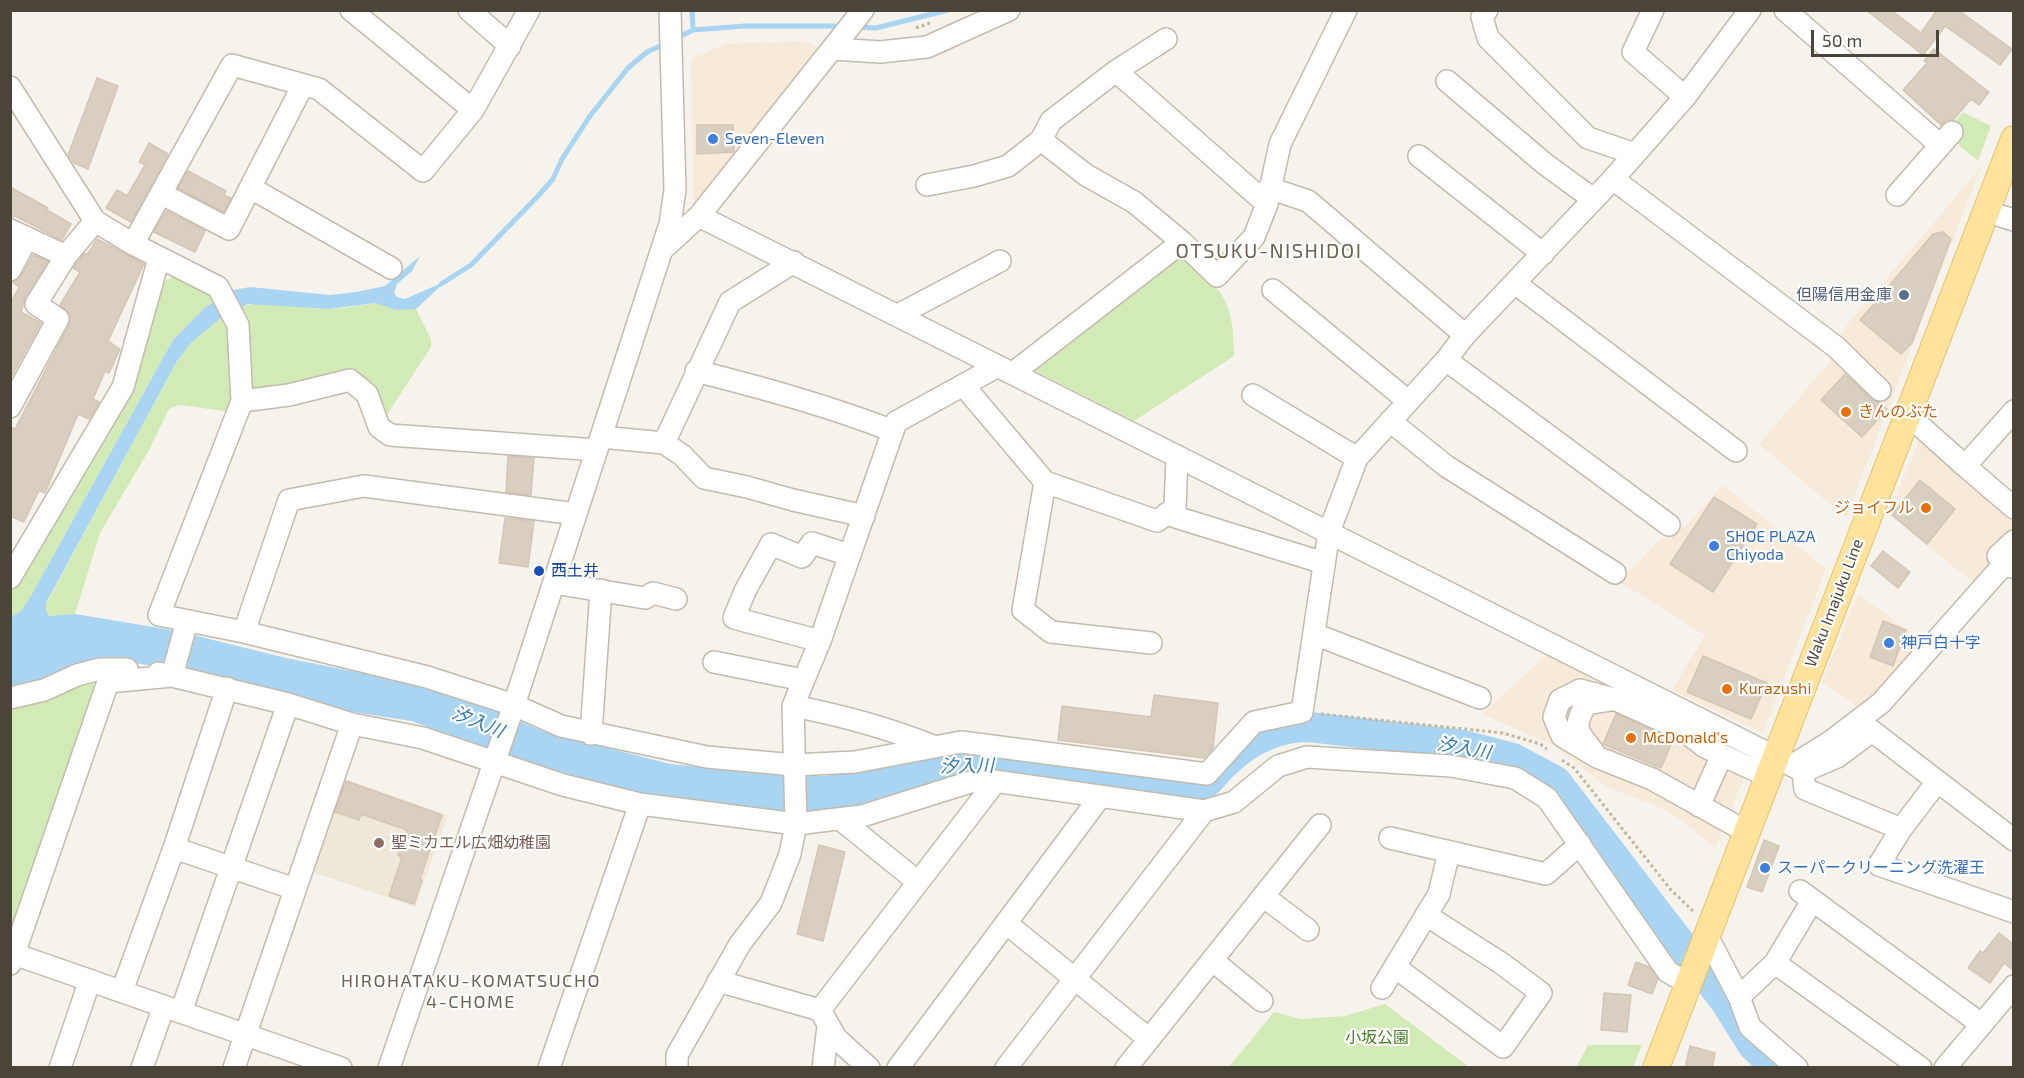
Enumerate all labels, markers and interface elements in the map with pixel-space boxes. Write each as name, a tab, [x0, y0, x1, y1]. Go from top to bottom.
scale bar	[1814, 18, 1942, 56]
text: 50 m	[1822, 29, 1862, 51]
place label: Seven-Eleven	[725, 129, 825, 149]
marker: Seven-Eleven	[706, 132, 720, 146]
district label: OTSUKU-NISHIDOI	[1176, 239, 1362, 263]
place label: 但陽信用金庫	[1796, 285, 1892, 305]
marker: 但陽信用金庫	[1897, 288, 1911, 302]
place label: きんのぶた	[1858, 402, 1938, 422]
marker: きんのぶた	[1839, 405, 1853, 419]
place label: ジョイフル	[1834, 498, 1914, 518]
marker: ジョイフル	[1919, 501, 1933, 515]
place label: SHOE PLAZA Chiyoda	[1726, 527, 1816, 565]
street label: Waku Imajuku Line	[1801, 536, 1867, 670]
marker: SHOE PLAZA Chiyoda	[1707, 539, 1721, 553]
place label: 西土井	[551, 561, 599, 581]
marker: 西土井	[532, 564, 546, 578]
place label: 神戸白十字	[1901, 633, 1981, 653]
marker: 神戸白十字	[1882, 636, 1896, 650]
place label: Kurazushi	[1739, 679, 1811, 699]
marker: Kurazushi	[1720, 682, 1734, 696]
water label: 汐入川	[449, 702, 507, 742]
place label: McDonald's	[1643, 728, 1728, 748]
marker: McDonald's	[1624, 731, 1638, 745]
water label: 汐入川	[1436, 733, 1492, 763]
water label: 汐入川	[940, 755, 994, 777]
place label: 聖ミカエル広畑幼稚園	[391, 833, 551, 853]
marker: 聖ミカエル広畑幼稚園	[372, 836, 386, 850]
place label: スーパークリーニング洗濯王	[1777, 858, 1985, 878]
marker: スーパークリーニング洗濯王	[1758, 861, 1772, 875]
district label: HIROHATAKU-KOMATSUCHO 4-CHOME	[341, 970, 601, 1012]
park label: 小坂公園	[1345, 1028, 1409, 1048]

